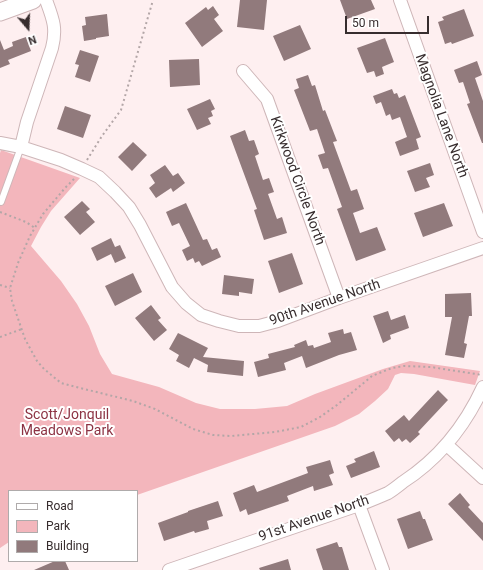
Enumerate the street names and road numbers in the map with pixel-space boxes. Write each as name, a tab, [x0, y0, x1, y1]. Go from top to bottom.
street label: Magnolia Lane North	[411, 52, 471, 180]
street label: Kirkwood Circle North	[266, 114, 328, 248]
street label: 90th Avenue North	[267, 276, 383, 330]
street label: 91st Avenue North	[257, 492, 371, 546]

